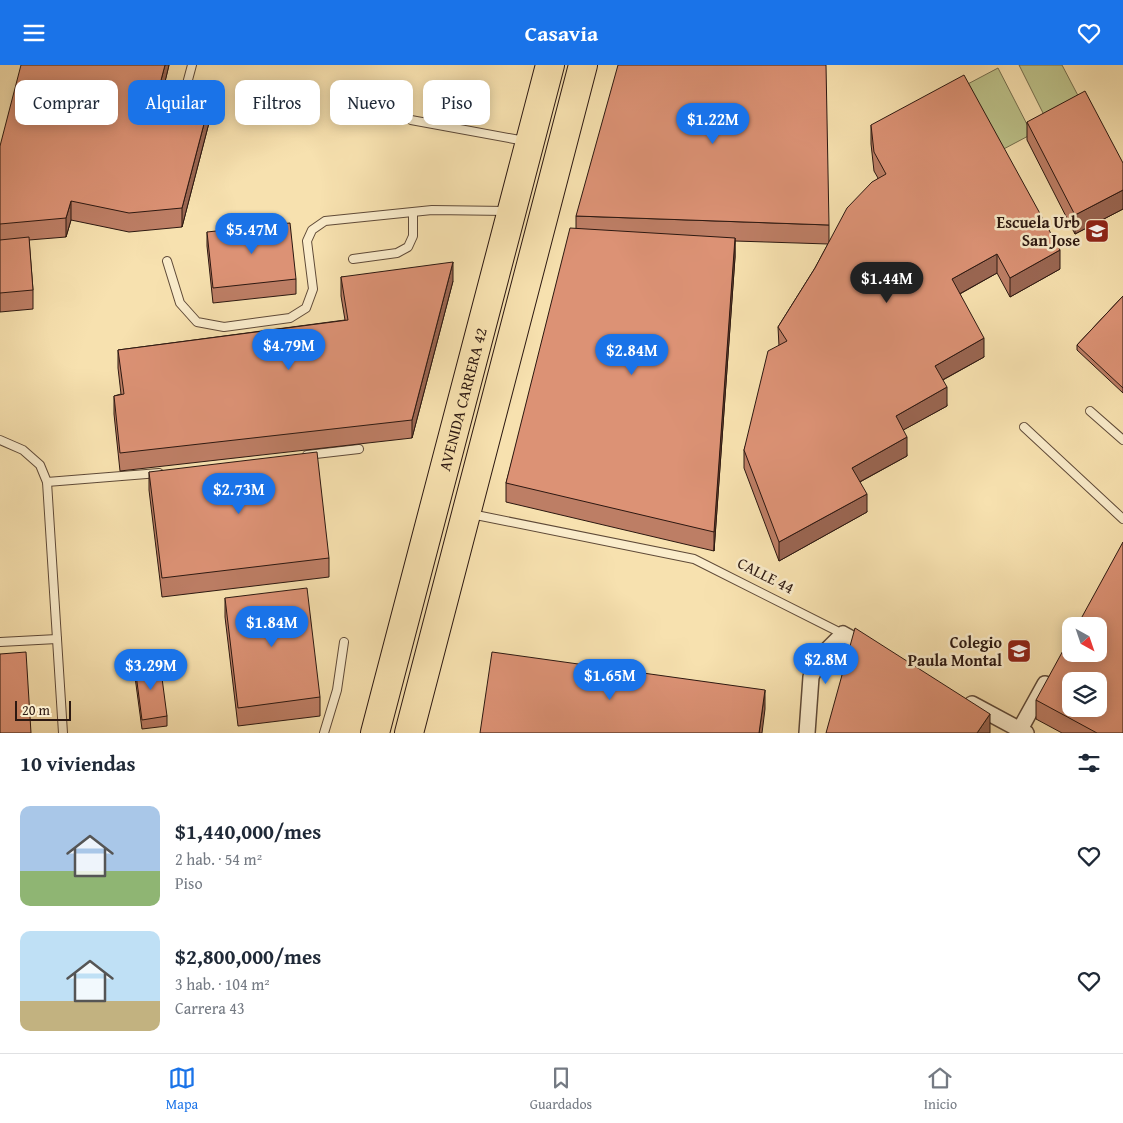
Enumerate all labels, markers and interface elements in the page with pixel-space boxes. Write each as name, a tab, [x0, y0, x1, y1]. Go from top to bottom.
text: Casavia	[525, 17, 598, 49]
icon: menu	[20, 19, 48, 47]
icon: heart	[1075, 19, 1103, 47]
chip: Comprar	[15, 80, 118, 125]
chip: Alquilar	[128, 80, 225, 125]
chip: Filtros	[235, 80, 320, 125]
chip: Nuevo	[330, 80, 413, 125]
chip: Piso	[423, 80, 490, 125]
pin: $1.22M	[672, 103, 754, 145]
text: $1.22M	[687, 107, 739, 131]
place label: Escuela Urb San Jose	[997, 210, 1080, 252]
pin: $5.47M	[211, 213, 293, 255]
text: $5.47M	[226, 217, 278, 241]
school or university icon: Escuela Urb San Jose	[1084, 218, 1110, 244]
pin: $1.44M	[846, 261, 928, 304]
text: $1.44M	[861, 266, 913, 290]
street label: AVENIDA CARRERA 42	[432, 325, 493, 474]
pin: $4.79M	[248, 329, 330, 371]
text: $4.79M	[263, 333, 315, 357]
pin: $2.84M	[591, 333, 673, 376]
text: $2.84M	[606, 338, 658, 362]
pin: $2.73M	[198, 473, 280, 515]
text: $2.73M	[213, 477, 265, 501]
street label: CALLE 44	[734, 551, 799, 600]
pin: $1.84M	[231, 605, 313, 648]
text: $1.84M	[246, 610, 298, 634]
north arrow	[1062, 617, 1108, 663]
map controls	[1062, 617, 1107, 717]
place label: Colegio Paula Montal	[908, 630, 1002, 672]
school or university icon: Colegio Paula Montal	[1006, 638, 1032, 664]
pin: $2.8M	[791, 643, 861, 685]
text: $2.8M	[804, 647, 848, 671]
pin: $3.29M	[110, 649, 192, 691]
text: $3.29M	[125, 653, 177, 677]
pin: $1.65M	[569, 659, 651, 701]
text: $1.65M	[584, 663, 636, 687]
button: layers	[1062, 672, 1107, 717]
scale bar	[15, 698, 71, 721]
text: 20 m	[22, 700, 50, 720]
text: 10 viviendas	[20, 748, 136, 779]
icon: filters	[1075, 749, 1103, 777]
text: $1,440,000/mes	[175, 816, 321, 847]
icon: home	[60, 826, 120, 886]
icon: heart	[1075, 842, 1103, 870]
text: 2 hab. · 54 m²	[175, 847, 262, 871]
text: Piso	[175, 871, 203, 895]
text: $2,800,000/mes	[175, 941, 321, 972]
icon: home	[60, 951, 120, 1011]
icon: heart	[1075, 967, 1103, 995]
text: 3 hab. · 104 m²	[175, 972, 270, 996]
text: Carrera 43	[175, 996, 245, 1020]
tab: Mapa	[166, 1064, 198, 1114]
tab: Guardados	[530, 1064, 592, 1114]
tab: Inicio	[924, 1064, 957, 1114]

